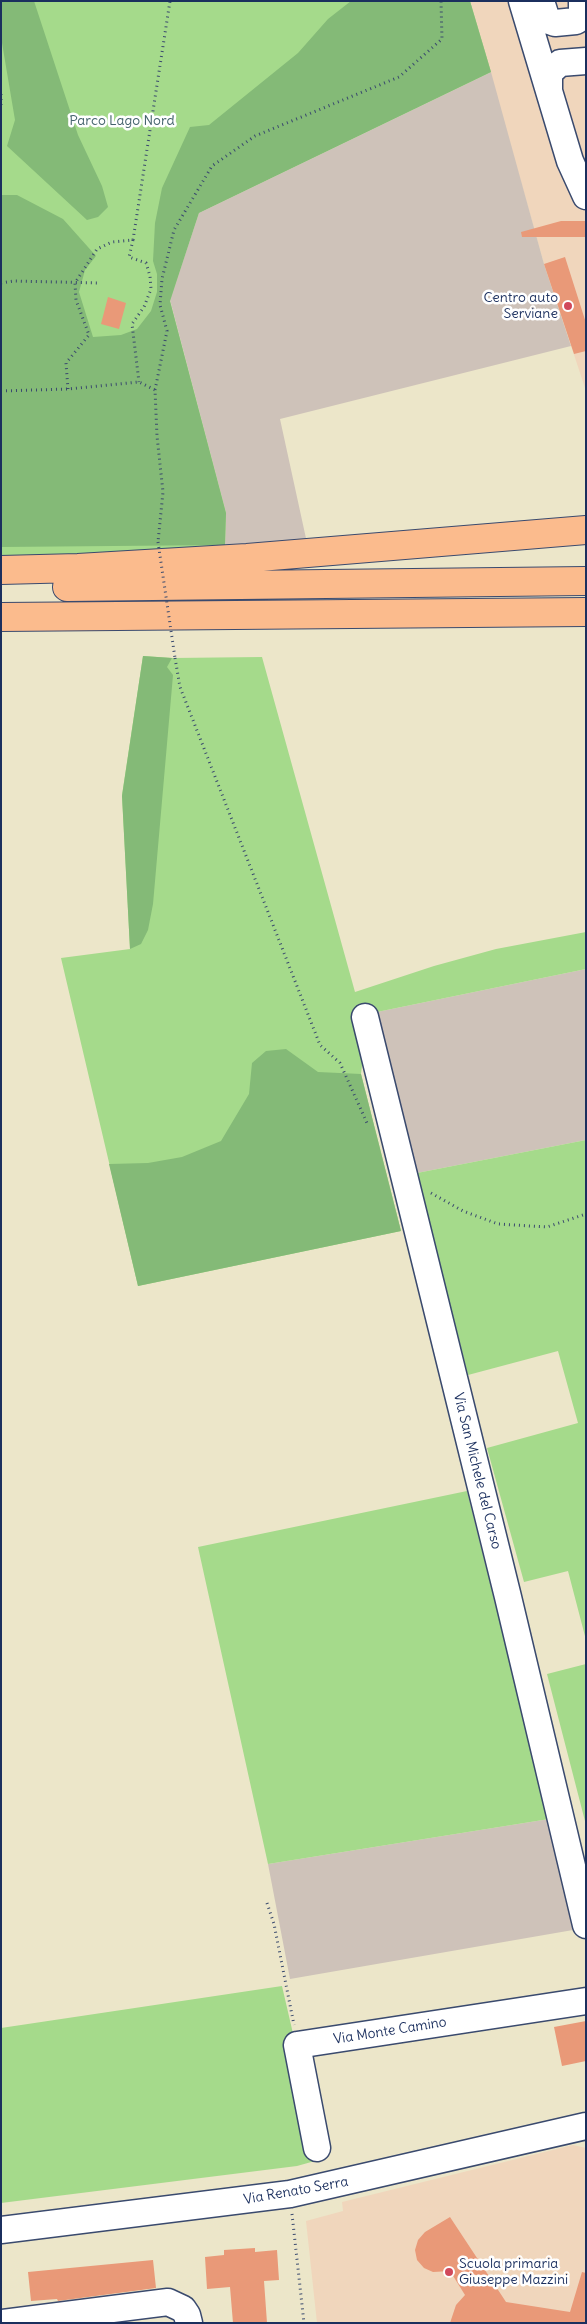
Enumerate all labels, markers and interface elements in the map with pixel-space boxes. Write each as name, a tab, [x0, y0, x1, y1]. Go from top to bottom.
park label: Parco Lago Nord	[69, 113, 175, 129]
place label: Centro auto Serviane	[483, 290, 558, 322]
marker: Centro auto Serviane	[562, 300, 574, 312]
street label: Via San Michele del Carso	[449, 1391, 505, 1551]
street label: Via Monte Camino	[332, 2014, 448, 2048]
street label: Via Renato Serra	[242, 2174, 350, 2208]
place label: Scuola primaria Giuseppe Mazzini	[459, 2256, 568, 2288]
marker: Scuola primaria Giuseppe Mazzini	[443, 2266, 455, 2278]

